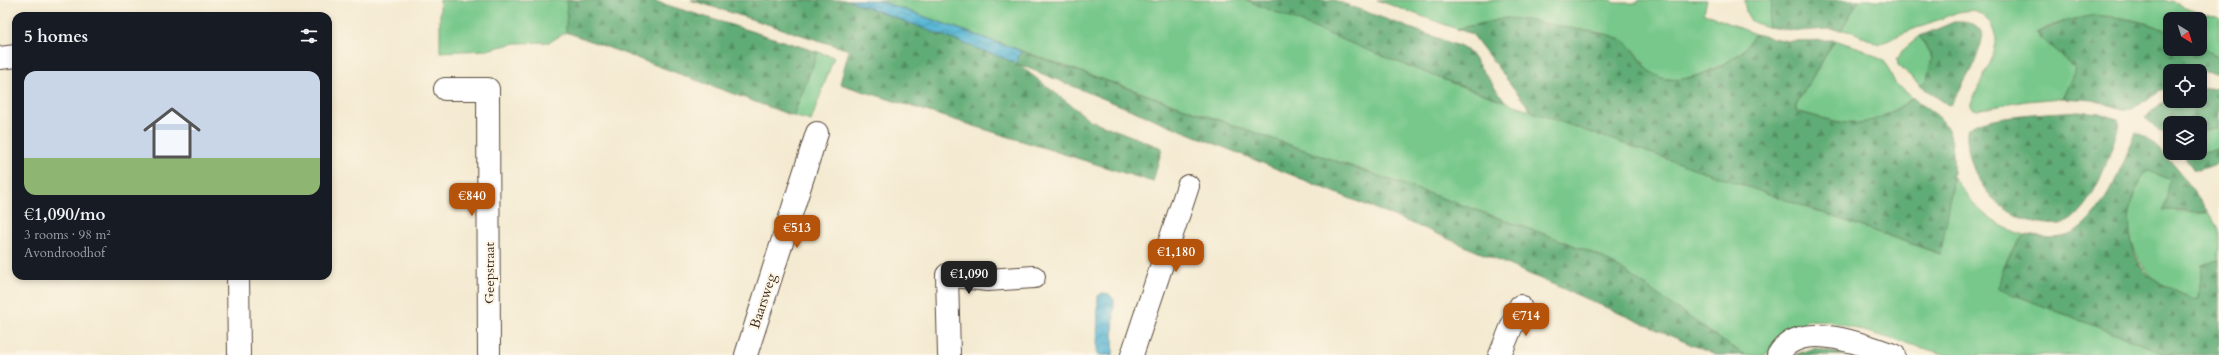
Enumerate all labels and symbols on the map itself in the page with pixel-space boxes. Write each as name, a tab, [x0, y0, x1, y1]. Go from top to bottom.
north arrow	[2163, 12, 2207, 56]
pin: €840	[448, 183, 496, 217]
pin: €513	[773, 215, 821, 249]
pin: €1,180	[1143, 239, 1209, 273]
street label: Geepstraat	[480, 241, 499, 304]
pin: €1,090	[936, 261, 1002, 295]
street label: Baarsweg	[745, 271, 781, 331]
pin: €714	[1502, 303, 1550, 337]

